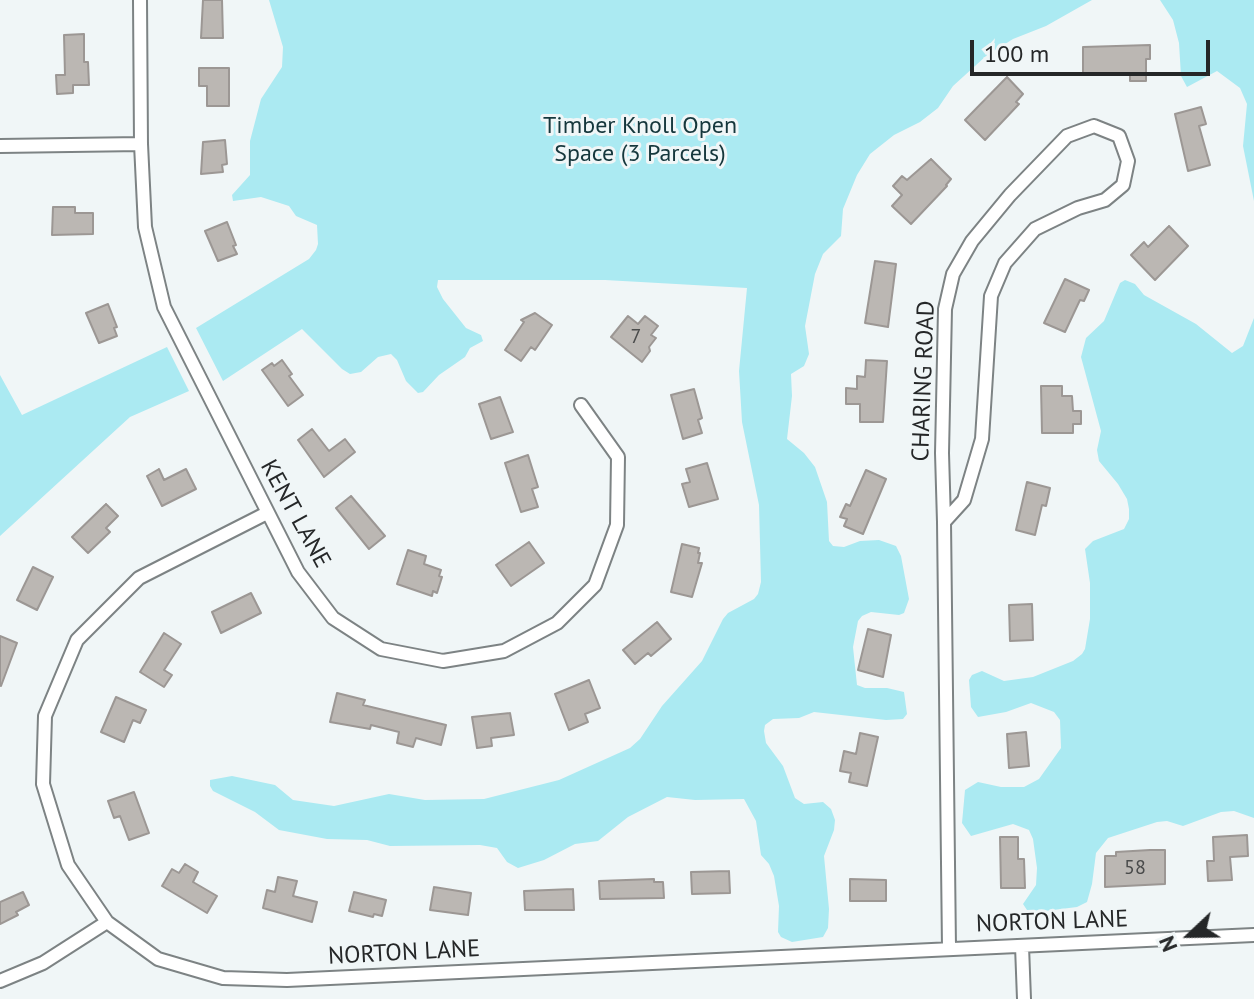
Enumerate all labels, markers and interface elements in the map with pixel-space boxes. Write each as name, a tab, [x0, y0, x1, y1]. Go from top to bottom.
scale bar	[974, 24, 1214, 74]
text: 100 m	[984, 38, 1049, 69]
park label: Timber Knoll Open Space (3 Parcels)	[543, 112, 737, 168]
street label: CHARING ROAD	[907, 300, 941, 462]
house number: 7	[631, 325, 641, 349]
street label: KENT LANE	[254, 455, 336, 573]
house number: 58	[1124, 856, 1146, 880]
north arrow	[1150, 895, 1230, 975]
street label: NORTON LANE	[975, 905, 1129, 939]
text: N	[1152, 932, 1183, 956]
street label: NORTON LANE	[327, 935, 481, 971]

